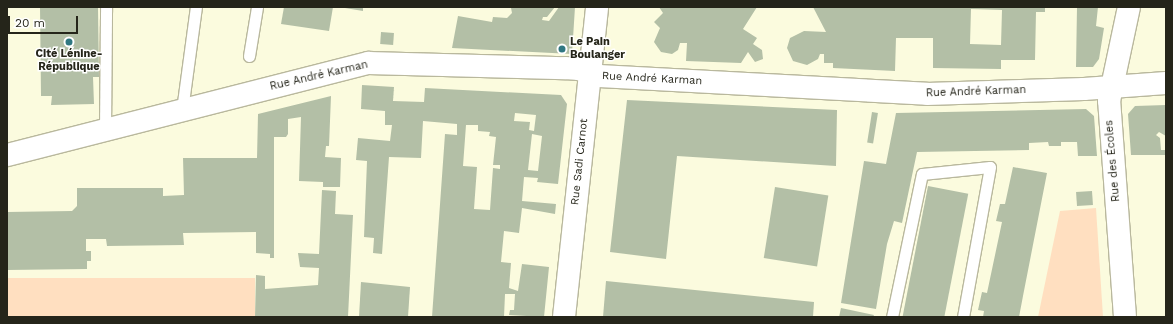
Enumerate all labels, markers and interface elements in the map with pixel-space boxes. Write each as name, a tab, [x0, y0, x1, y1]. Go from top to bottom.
scale bar	[10, 8, 80, 34]
text: 20 m	[15, 16, 45, 30]
place label: Le Pain Boulanger	[570, 36, 625, 62]
marker: Cité Lénine- République	[64, 37, 74, 47]
marker: Le Pain Boulanger	[557, 44, 567, 54]
place label: Cité Lénine- République	[36, 48, 102, 74]
street label: Rue André Karman	[268, 58, 370, 94]
street label: Rue André Karman	[601, 70, 703, 88]
street label: Rue André Karman	[925, 84, 1027, 100]
street label: Rue Sadi Carnot	[569, 118, 591, 206]
street label: Rue des Écoles	[1103, 120, 1123, 202]

